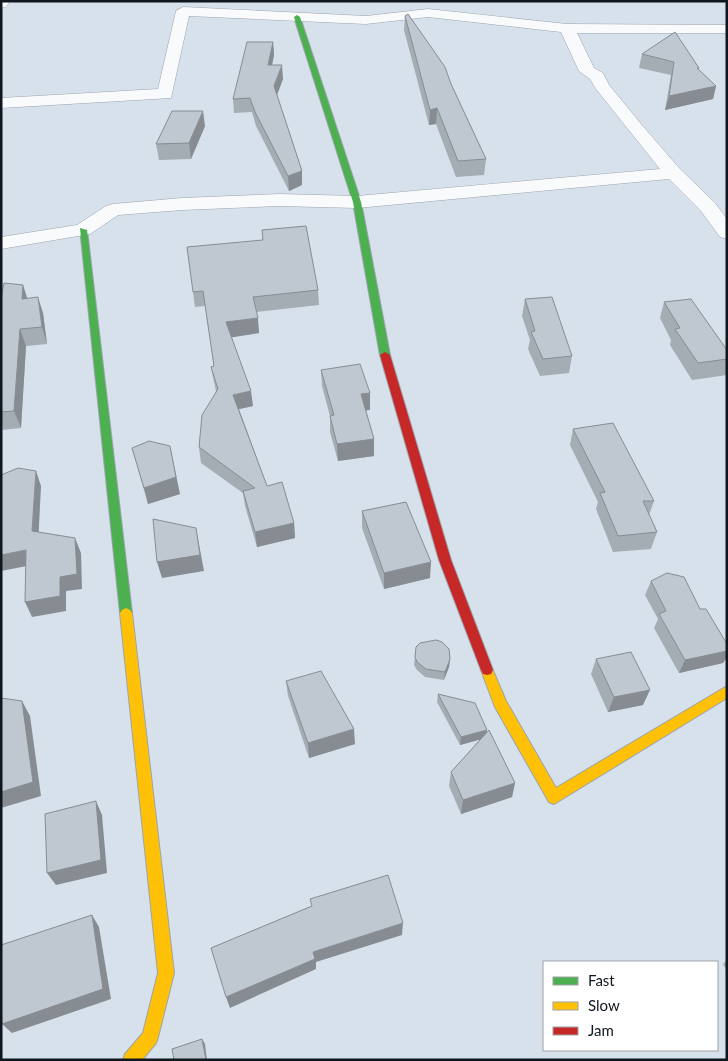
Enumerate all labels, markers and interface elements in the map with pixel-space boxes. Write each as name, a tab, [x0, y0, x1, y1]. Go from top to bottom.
legend	[543, 961, 718, 1051]
text: Fast	[588, 971, 615, 989]
text: Slow	[588, 996, 620, 1014]
text: Jam	[588, 1021, 614, 1039]

